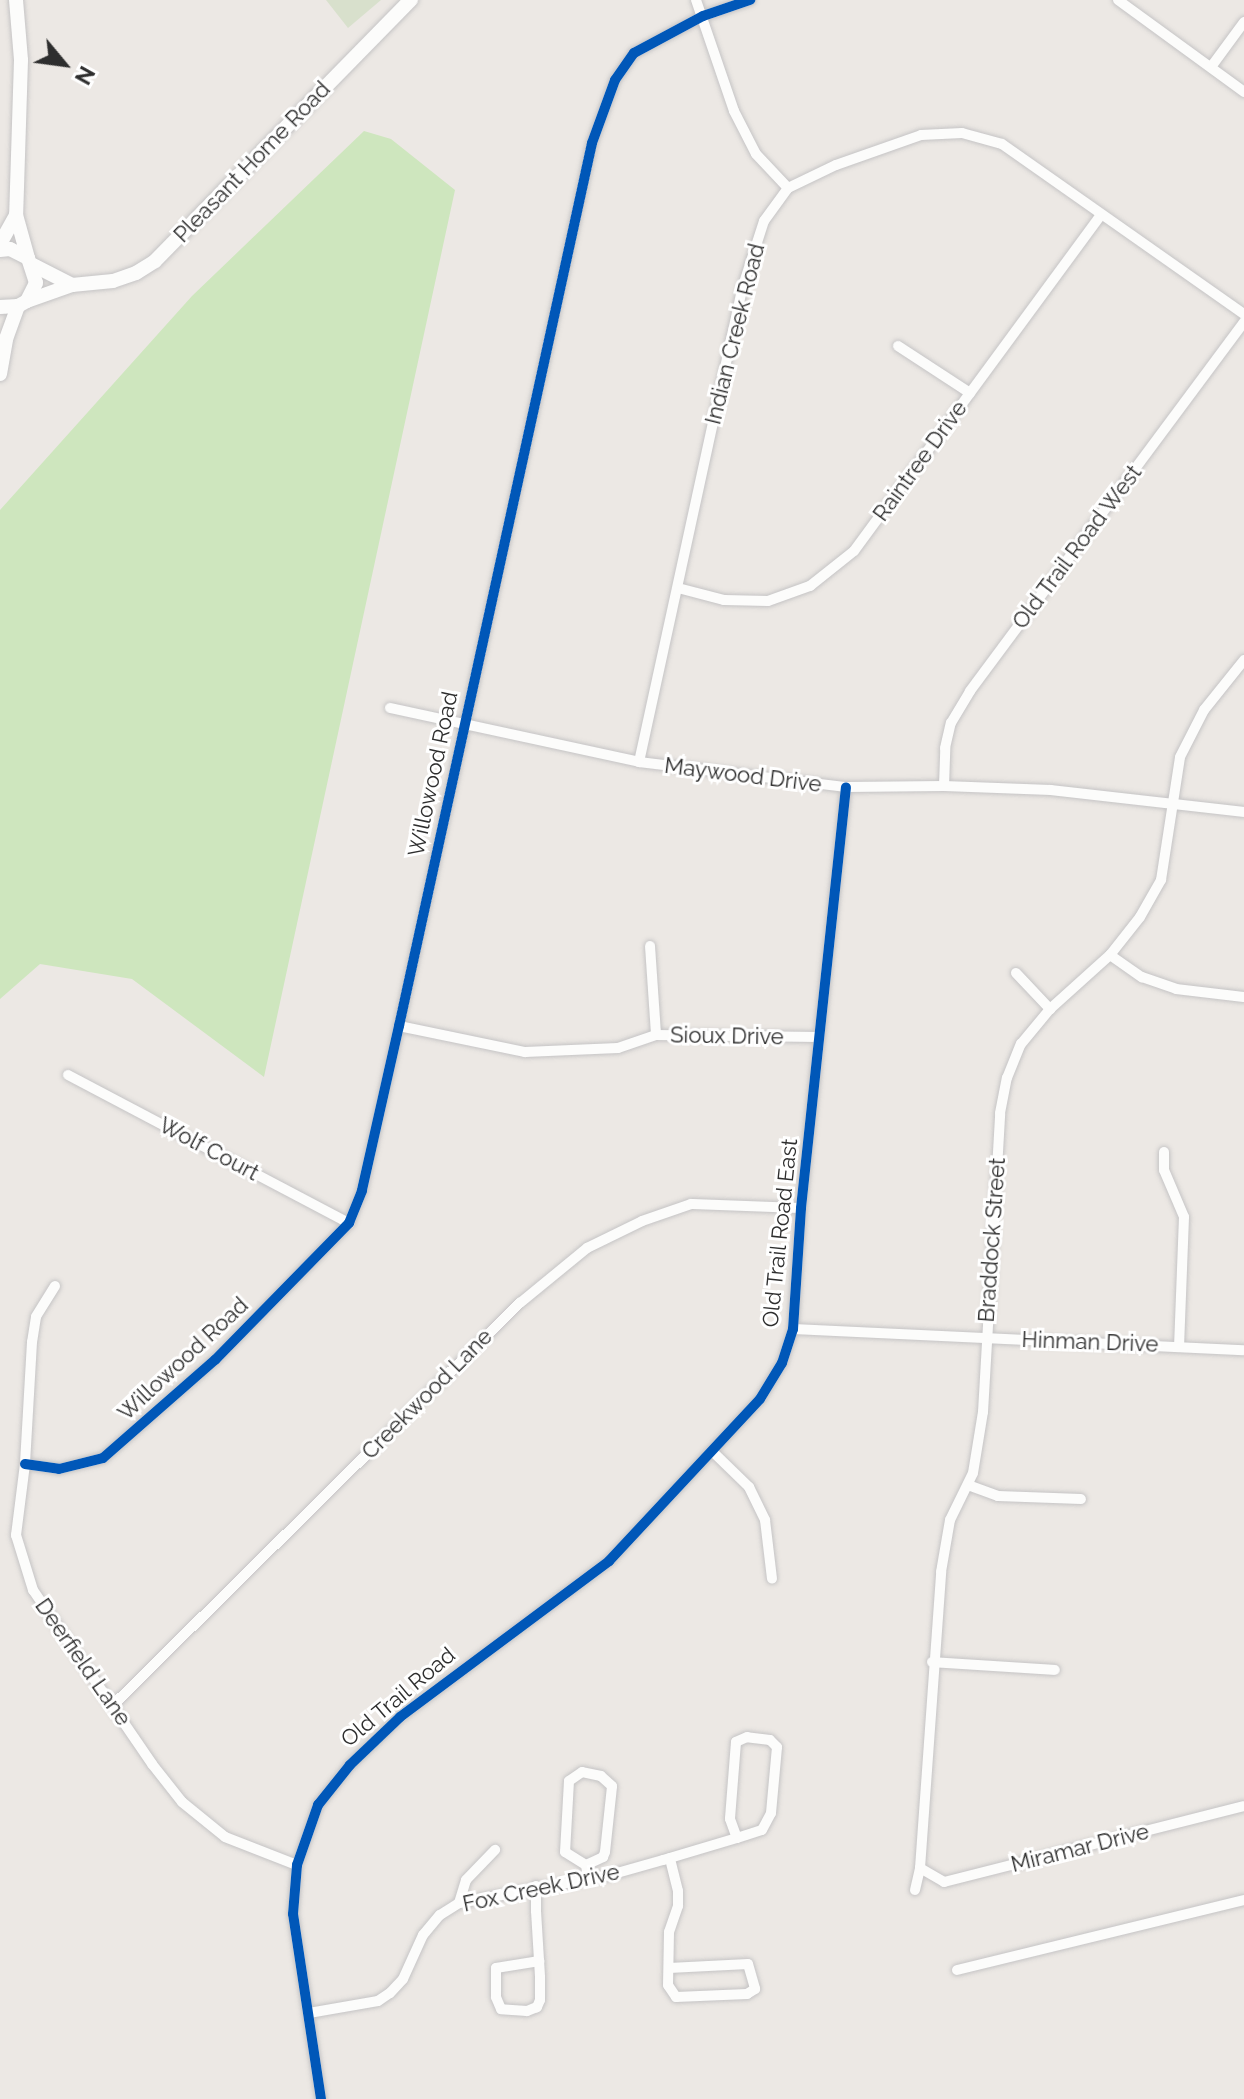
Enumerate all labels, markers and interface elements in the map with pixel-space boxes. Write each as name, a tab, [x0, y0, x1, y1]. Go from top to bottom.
north arrow	[24, 24, 104, 104]
text: N	[70, 62, 100, 89]
street label: Pleasant Home Road	[168, 76, 336, 248]
street label: Indian Creek Road	[700, 241, 770, 427]
street label: Raintree Drive	[867, 396, 973, 526]
street label: Old Trail Road West	[1006, 459, 1148, 635]
street label: Willowood Road	[403, 689, 463, 859]
street label: Maywood Drive	[663, 752, 823, 798]
street label: Sioux Drive	[670, 1022, 784, 1050]
street label: Wolf Court	[154, 1112, 264, 1186]
street label: Old Trail Road East	[757, 1137, 803, 1329]
street label: Braddock Street	[973, 1157, 1011, 1323]
street label: Willowood Road	[112, 1292, 254, 1426]
street label: Creekwood Lane	[356, 1323, 498, 1465]
street label: Hinman Drive	[1021, 1326, 1159, 1358]
street label: Deerfield Lane	[29, 1593, 137, 1731]
street label: Old Trail Road	[335, 1641, 461, 1753]
street label: Miramar Drive	[1008, 1818, 1152, 1878]
street label: Fox Creek Drive	[460, 1859, 622, 1917]

